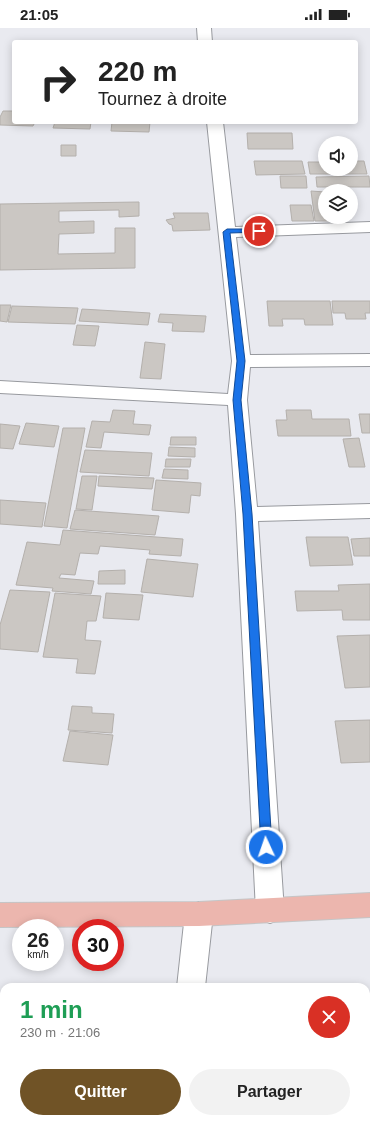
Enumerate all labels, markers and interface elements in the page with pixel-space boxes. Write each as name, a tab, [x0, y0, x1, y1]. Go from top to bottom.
text: 21:05	[20, 6, 58, 23]
icon: right	[32, 56, 84, 108]
text: 220 m	[98, 56, 177, 87]
text: Tournez à droite	[98, 89, 227, 109]
map controls	[318, 136, 358, 224]
button: sound	[318, 136, 358, 176]
button: layers	[318, 184, 358, 224]
pin	[242, 214, 276, 248]
icon: arrive	[248, 220, 270, 242]
position arrow	[245, 826, 287, 868]
speed limit sign: 30	[72, 919, 124, 971]
text: 26	[27, 929, 49, 951]
text: km/h	[27, 949, 49, 960]
text: 1 min	[20, 996, 83, 1023]
button: close	[308, 996, 350, 1038]
text: 230 m · 21:06	[20, 1025, 100, 1040]
button: Quitter	[20, 1069, 181, 1115]
button: Partager	[189, 1069, 350, 1115]

